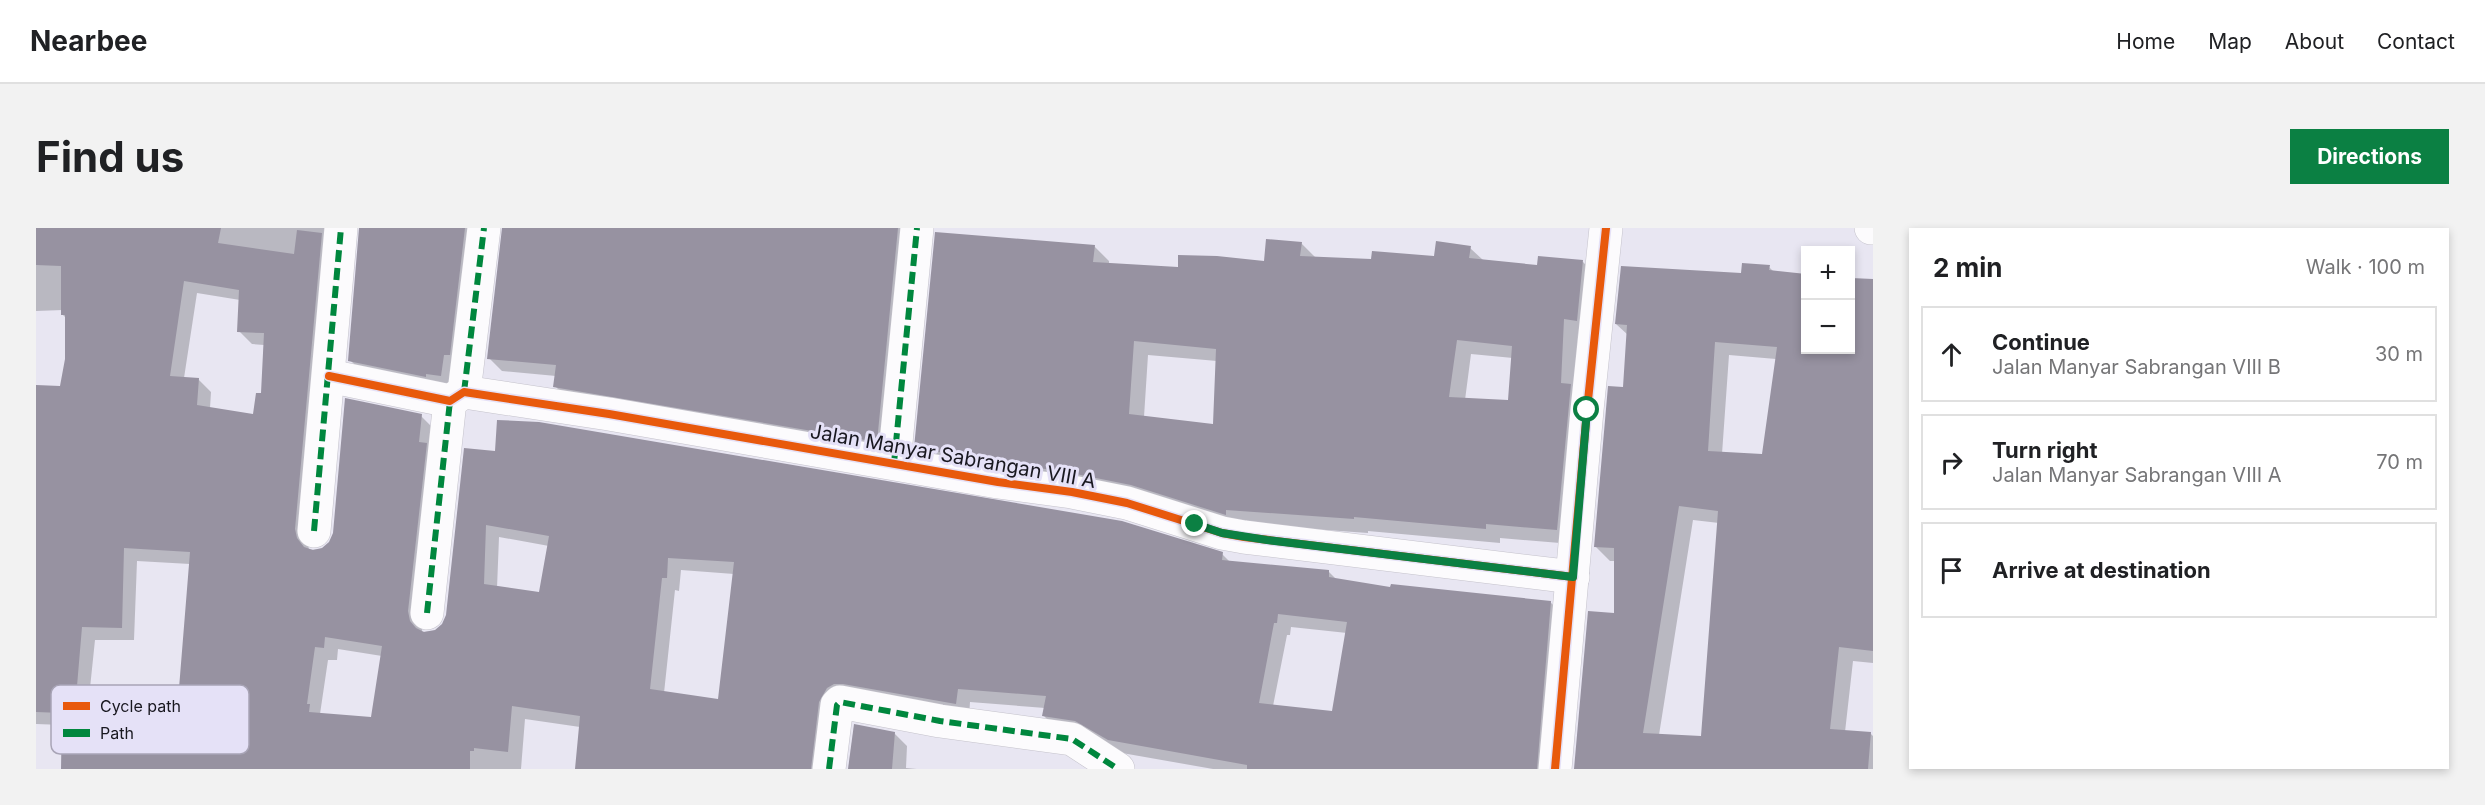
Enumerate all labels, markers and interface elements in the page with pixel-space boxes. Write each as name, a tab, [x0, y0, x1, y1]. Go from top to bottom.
text: Nearbee	[30, 24, 147, 58]
text: Home	[2116, 29, 2175, 54]
text: Map	[2208, 29, 2252, 54]
text: About	[2285, 29, 2344, 54]
text: Contact	[2377, 29, 2455, 54]
button: Directions	[2290, 129, 2449, 184]
text: Find us	[36, 131, 184, 182]
map controls	[1801, 246, 1855, 354]
button: +	[1801, 246, 1855, 300]
text: 2 min	[1933, 252, 2003, 283]
text: Walk · 100 m	[2306, 255, 2425, 279]
button: −	[1801, 300, 1855, 354]
text: Continue	[1992, 329, 2090, 355]
icon: ahead	[1935, 338, 1968, 371]
text: 30 m	[2375, 342, 2423, 366]
text: Jalan Manyar Sabrangan VIII B	[1992, 355, 2281, 379]
route start	[1573, 396, 1599, 422]
street label: Jalan Manyar Sabrangan VIII A	[808, 419, 1098, 493]
text: Turn right	[1992, 437, 2098, 463]
icon: right	[1935, 446, 1968, 479]
text: 70 m	[2376, 450, 2423, 474]
text: Jalan Manyar Sabrangan VIII A	[1992, 463, 2282, 487]
route end	[1181, 510, 1207, 536]
icon: arrive	[1935, 554, 1968, 587]
text: Arrive at destination	[1992, 557, 2211, 583]
legend	[51, 685, 249, 754]
text: Cycle path	[100, 696, 181, 716]
text: Path	[100, 723, 134, 743]

